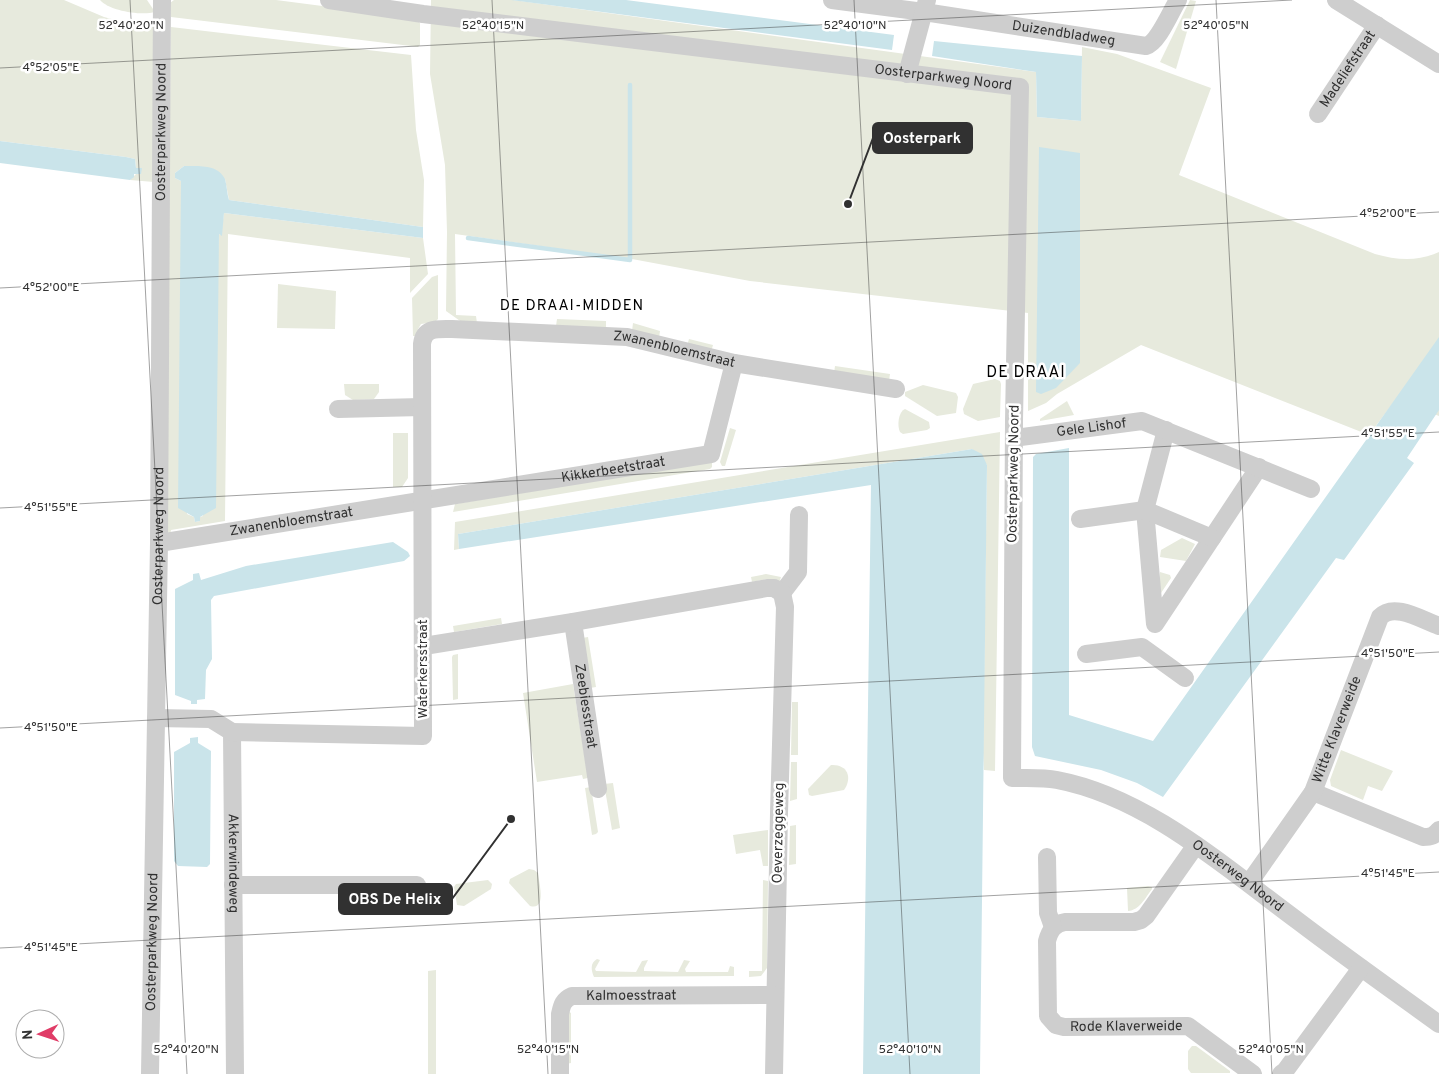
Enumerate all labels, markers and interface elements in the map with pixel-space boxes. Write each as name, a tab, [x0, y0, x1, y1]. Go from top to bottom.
street label: Duizendbladweg	[1011, 17, 1116, 50]
text: 52°40'20"N	[98, 18, 164, 34]
text: 52°40'15"N	[462, 18, 524, 34]
text: 52°40'10"N	[824, 18, 886, 34]
text: 52°40'05"N	[1183, 18, 1249, 34]
street label: Madeliefstraat	[1316, 27, 1379, 111]
text: 4°52'05"E	[23, 60, 79, 76]
street label: Oosterparkweg Noord	[873, 61, 1013, 94]
street label: Oosterparkweg Noord	[152, 63, 170, 201]
callout: Oosterpark	[873, 123, 972, 153]
text: Oosterpark	[883, 130, 961, 149]
text: 4°52'00"E	[1359, 206, 1417, 222]
text: 4°52'00"E	[22, 280, 80, 296]
district label: DE DRAAI-MIDDEN	[500, 297, 644, 316]
street label: Zwanenbloemstraat	[613, 328, 737, 371]
district label: DE DRAAI	[986, 363, 1066, 383]
street label: Oosterparkweg Noord	[1004, 405, 1024, 543]
street label: Gele Lishof	[1055, 415, 1128, 441]
text: 4°51'55"E	[1361, 426, 1415, 442]
street label: Kikkerbeetstraat	[560, 453, 666, 487]
street label: Oosterparkweg Noord	[149, 467, 168, 605]
text: 4°51'55"E	[24, 500, 78, 516]
street label: Zwanenbloemstraat	[228, 503, 354, 540]
street label: Waterkersstraat	[415, 619, 432, 719]
text: 4°51'50"E	[1361, 646, 1415, 662]
street label: Zeebiesstraat	[571, 662, 600, 750]
street label: Witte Klaverweide	[1309, 674, 1365, 786]
text: 4°51'50"E	[24, 720, 78, 736]
street label: Oeverzeggeweg	[770, 783, 788, 883]
street label: Akkerwindeweg	[224, 813, 242, 913]
street label: Oosterweg Noord	[1188, 836, 1287, 916]
text: 4°51'45"E	[1361, 866, 1415, 882]
street label: Oosterparkweg Noord	[143, 873, 162, 1011]
callout: OBS De Helix	[339, 884, 452, 914]
text: OBS De Helix	[348, 891, 442, 910]
text: 4°51'45"E	[24, 940, 78, 956]
street label: Kalmoesstraat	[586, 987, 676, 1004]
north arrow	[15, 1009, 65, 1059]
street label: Rode Klaverweide	[1070, 1018, 1183, 1035]
text: N	[20, 1029, 37, 1040]
text: 52°40'20"N	[153, 1042, 219, 1058]
text: 52°40'15"N	[517, 1042, 579, 1058]
text: 52°40'10"N	[879, 1042, 941, 1058]
text: 52°40'05"N	[1238, 1042, 1304, 1058]

